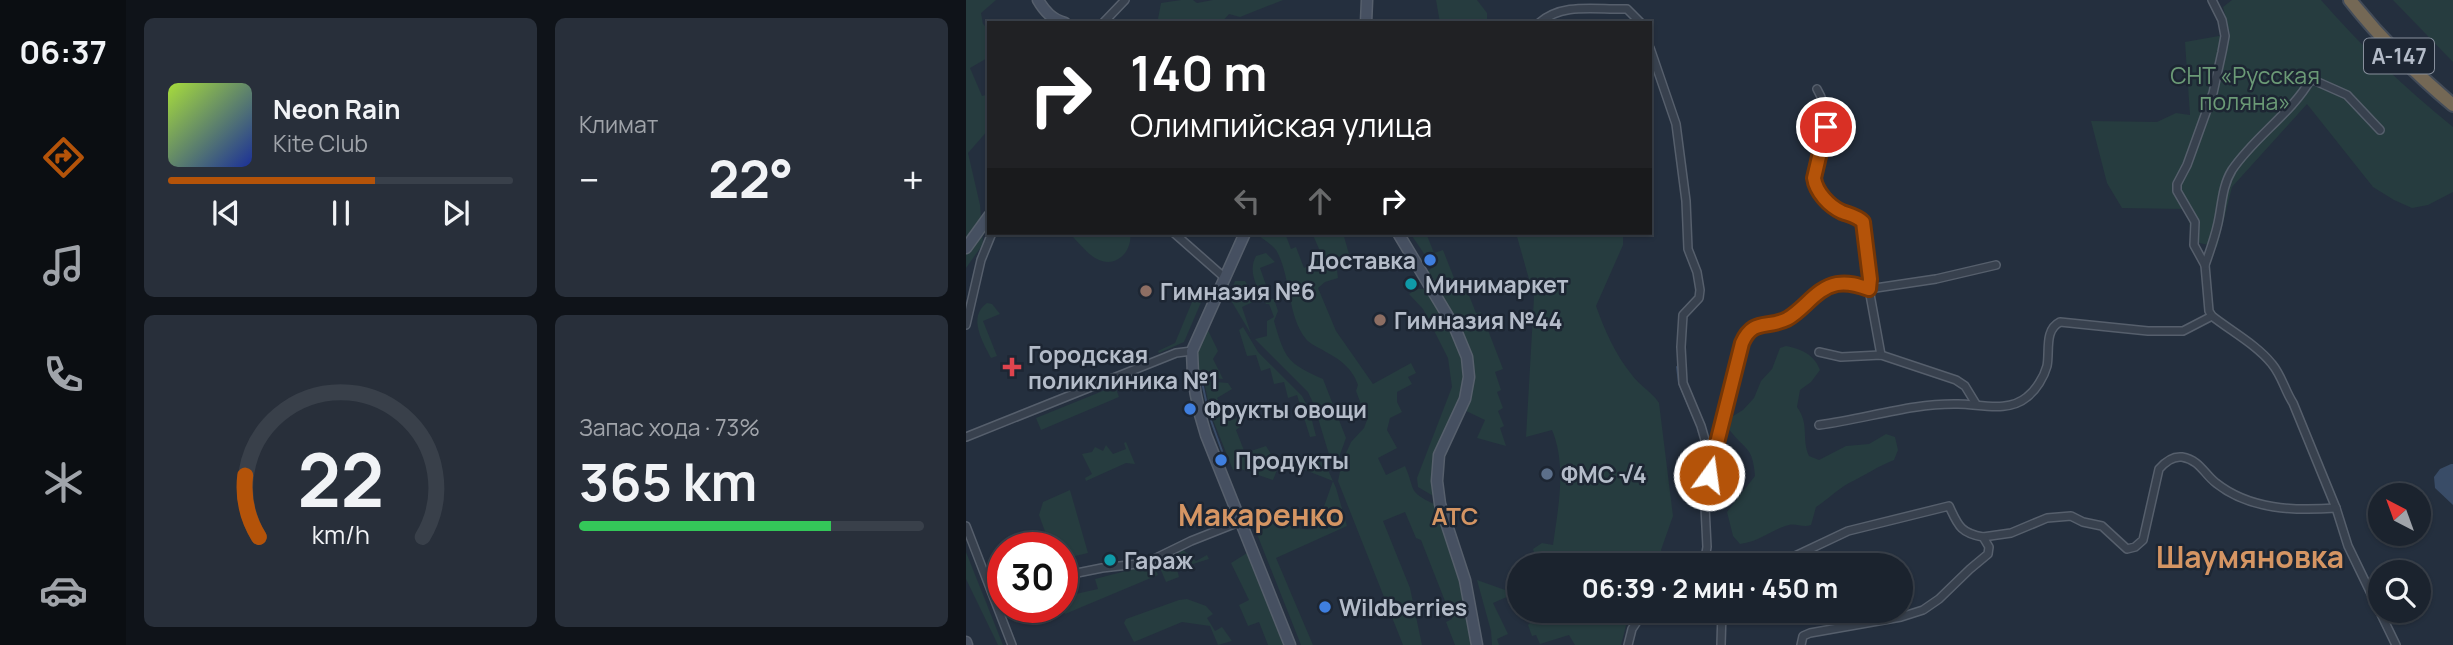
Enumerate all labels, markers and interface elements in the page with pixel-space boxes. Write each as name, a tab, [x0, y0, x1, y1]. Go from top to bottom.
text: 06:37	[19, 30, 107, 74]
road number: А-147	[2364, 38, 2434, 74]
text: 140 m	[1130, 39, 1267, 106]
icon: right	[1015, 49, 1106, 140]
park label: СНТ «Русская поляна»	[2170, 59, 2320, 117]
text: Neon Rain	[273, 91, 401, 127]
pin	[1796, 97, 1856, 157]
text: Олимпийская улица	[1130, 103, 1432, 147]
text: Климат	[579, 108, 658, 140]
icon: arrive	[1807, 108, 1845, 146]
text: Kite Club	[273, 127, 368, 159]
icon: directions	[39, 133, 88, 182]
text: 22°	[708, 143, 793, 214]
text: −	[579, 153, 600, 205]
text: +	[902, 153, 924, 205]
icon: left	[1228, 182, 1266, 220]
icon: ahead	[1301, 182, 1339, 220]
icon: right	[1374, 182, 1412, 220]
icon: previous	[207, 194, 245, 232]
icon: pause	[322, 194, 360, 232]
icon: next	[437, 194, 475, 232]
icon: music	[39, 241, 88, 290]
place label: Доставка	[1308, 244, 1416, 276]
marker: Доставка	[1422, 252, 1438, 268]
place label: Минимаркет	[1425, 268, 1569, 300]
place label: Гимназия №6	[1160, 275, 1315, 307]
marker: Минимаркет	[1403, 276, 1419, 292]
marker: Гимназия №6	[1138, 283, 1154, 299]
place label: Гимназия №44	[1394, 304, 1562, 336]
marker: Гимназия №44	[1372, 312, 1388, 328]
place label: Городская поликлиника №1	[1028, 338, 1219, 396]
icon: phone	[39, 350, 88, 399]
marker: Городская поликлиника №1	[1002, 357, 1022, 377]
place label: Фрукты овощи	[1204, 393, 1367, 425]
marker: Фрукты овощи	[1182, 401, 1198, 417]
text: Запас хода · 73%	[579, 411, 760, 443]
text: 22	[297, 429, 384, 529]
position arrow	[1672, 438, 1746, 512]
place label: Продукты	[1235, 444, 1349, 476]
text: 365 km	[579, 446, 757, 517]
marker: Продукты	[1213, 452, 1229, 468]
icon: climate	[39, 458, 88, 507]
place label: ФМС √4	[1561, 458, 1647, 490]
marker: ФМС √4	[1539, 466, 1555, 482]
north arrow	[2368, 483, 2431, 546]
map controls	[2368, 483, 2431, 623]
district label: Макаренко	[1178, 494, 1344, 535]
district label: АТС	[1432, 499, 1478, 532]
text: km/h	[311, 517, 370, 552]
speed limit sign: 30	[987, 532, 1078, 623]
district label: Шаумяновка	[2156, 536, 2344, 577]
place label: Гараж	[1124, 544, 1194, 576]
marker: Гараж	[1102, 552, 1118, 568]
button: search	[2368, 560, 2431, 623]
icon: car	[39, 566, 88, 615]
text: 06:39 · 2 мин · 450 m	[1582, 570, 1838, 606]
place label: Wildberries	[1339, 591, 1467, 623]
marker: Wildberries	[1317, 599, 1333, 615]

